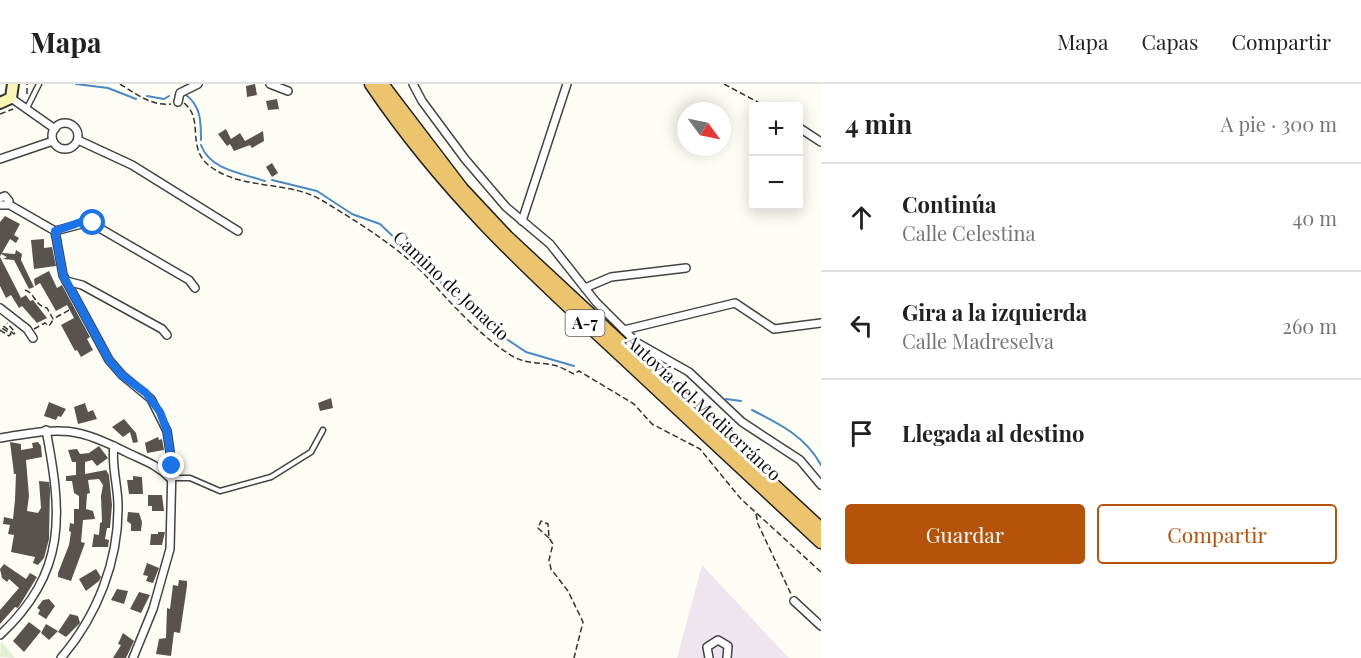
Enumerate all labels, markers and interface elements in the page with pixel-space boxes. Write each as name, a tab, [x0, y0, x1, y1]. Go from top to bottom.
text: Mapa	[30, 23, 102, 60]
text: Mapa	[1057, 27, 1109, 55]
text: Capas	[1142, 27, 1198, 55]
text: Compartir	[1231, 27, 1331, 55]
north arrow	[677, 102, 731, 156]
map controls	[749, 102, 803, 210]
button: +	[749, 102, 803, 156]
text: 4 min	[845, 106, 912, 141]
text: A pie · 300 m	[1221, 110, 1337, 137]
button: −	[749, 156, 803, 210]
text: Continúa	[902, 189, 996, 219]
icon: ahead	[845, 201, 878, 234]
text: 40 m	[1292, 204, 1337, 231]
route start	[79, 209, 105, 235]
text: Calle Celestina	[902, 219, 1035, 246]
street label: Camino de Jonacio	[388, 225, 515, 346]
text: Gira a la izquierda	[902, 297, 1087, 327]
icon: left	[845, 309, 878, 342]
road number: A-7	[566, 310, 604, 336]
text: 260 m	[1282, 312, 1337, 339]
text: Calle Madreselva	[902, 327, 1054, 354]
street label: Autovía del Mediterráneo	[620, 328, 787, 486]
icon: arrive	[845, 417, 878, 450]
text: Llegada al destino	[902, 418, 1084, 448]
route end	[158, 452, 184, 478]
button: Guardar	[845, 504, 1085, 564]
button: Compartir	[1097, 504, 1337, 564]

